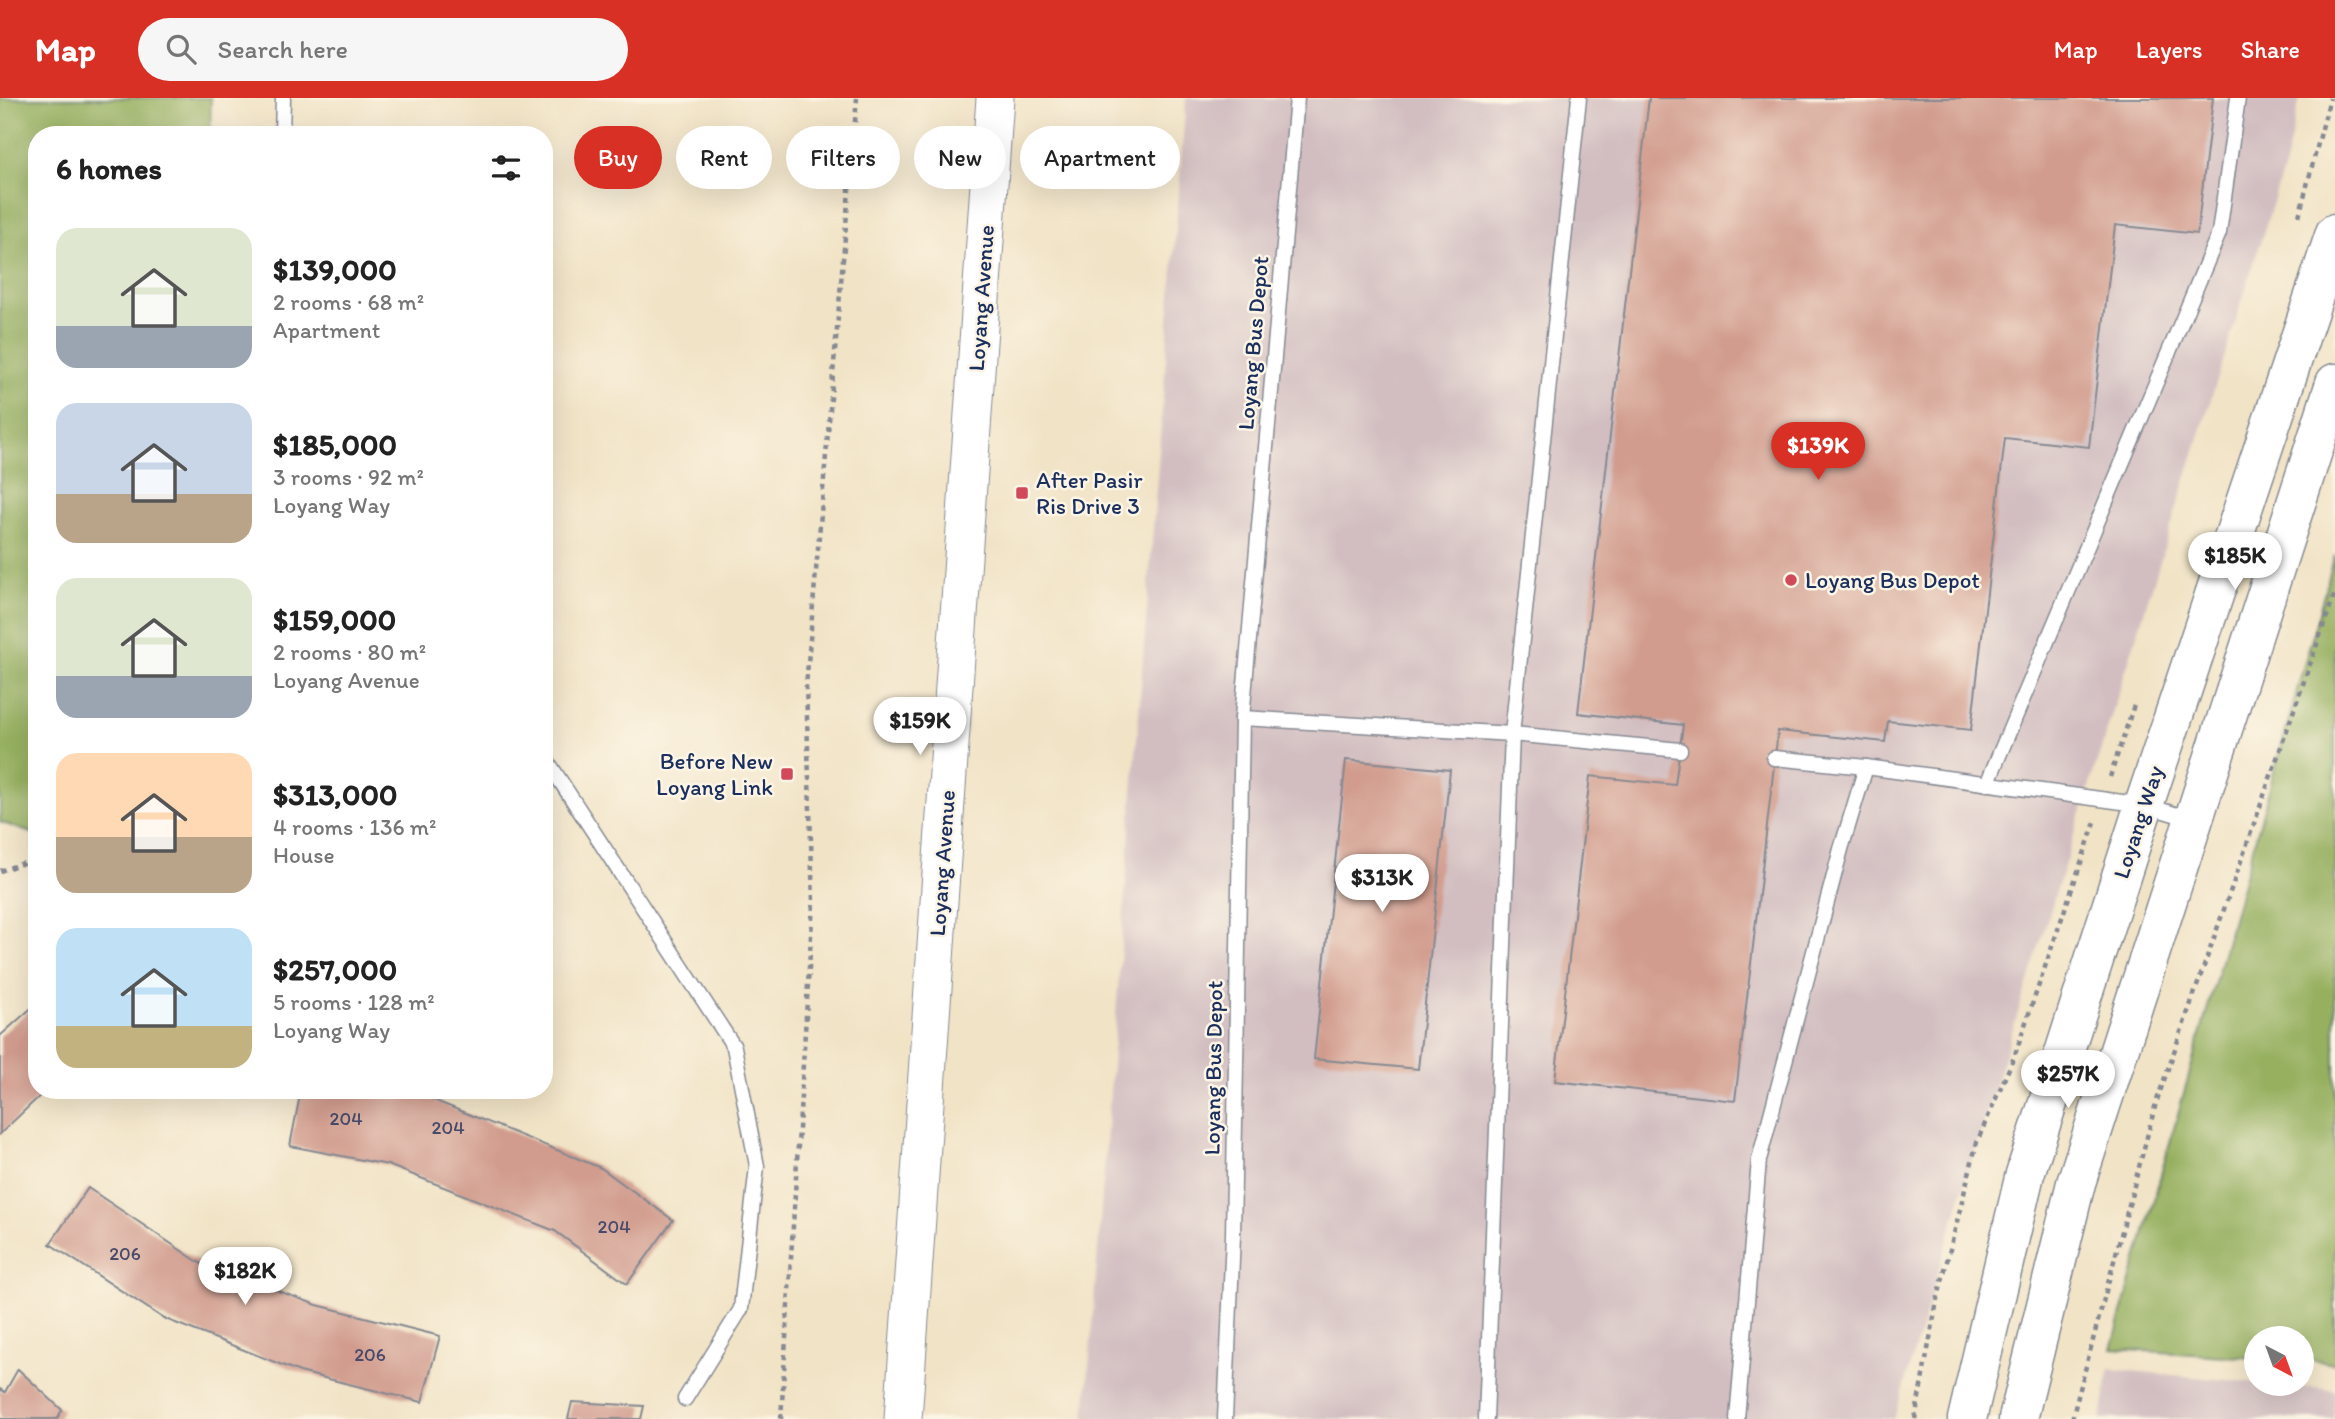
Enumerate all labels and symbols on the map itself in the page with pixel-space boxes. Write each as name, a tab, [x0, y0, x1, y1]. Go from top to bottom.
street label: Loyang Avenue	[962, 224, 1000, 372]
street label: Loyang Bus Depot	[1231, 254, 1275, 431]
pin: $139K	[1769, 422, 1867, 482]
place label: After Pasir Ris Drive 3	[1036, 466, 1143, 520]
marker: After Pasir Ris Drive 3	[1014, 485, 1030, 501]
pin: $185K	[2186, 532, 2284, 592]
place label: Loyang Bus Depot	[1805, 566, 1980, 594]
marker: Loyang Bus Depot	[1783, 572, 1799, 588]
pin: $159K	[871, 698, 969, 757]
place label: Before New Loyang Link	[656, 747, 773, 801]
street label: Loyang Way	[2107, 762, 2169, 882]
marker: Before New Loyang Link	[779, 766, 795, 782]
street label: Loyang Avenue	[923, 789, 961, 937]
pin: $313K	[1333, 854, 1431, 914]
street label: Loyang Bus Depot	[1197, 980, 1229, 1156]
pin: $257K	[2019, 1051, 2117, 1110]
house number: 204	[329, 1107, 363, 1130]
house number: 204	[431, 1116, 465, 1139]
house number: 204	[597, 1215, 631, 1238]
house number: 206	[109, 1242, 141, 1265]
pin: $182K	[196, 1248, 294, 1307]
north arrow	[2244, 1326, 2314, 1396]
house number: 206	[354, 1343, 386, 1366]

